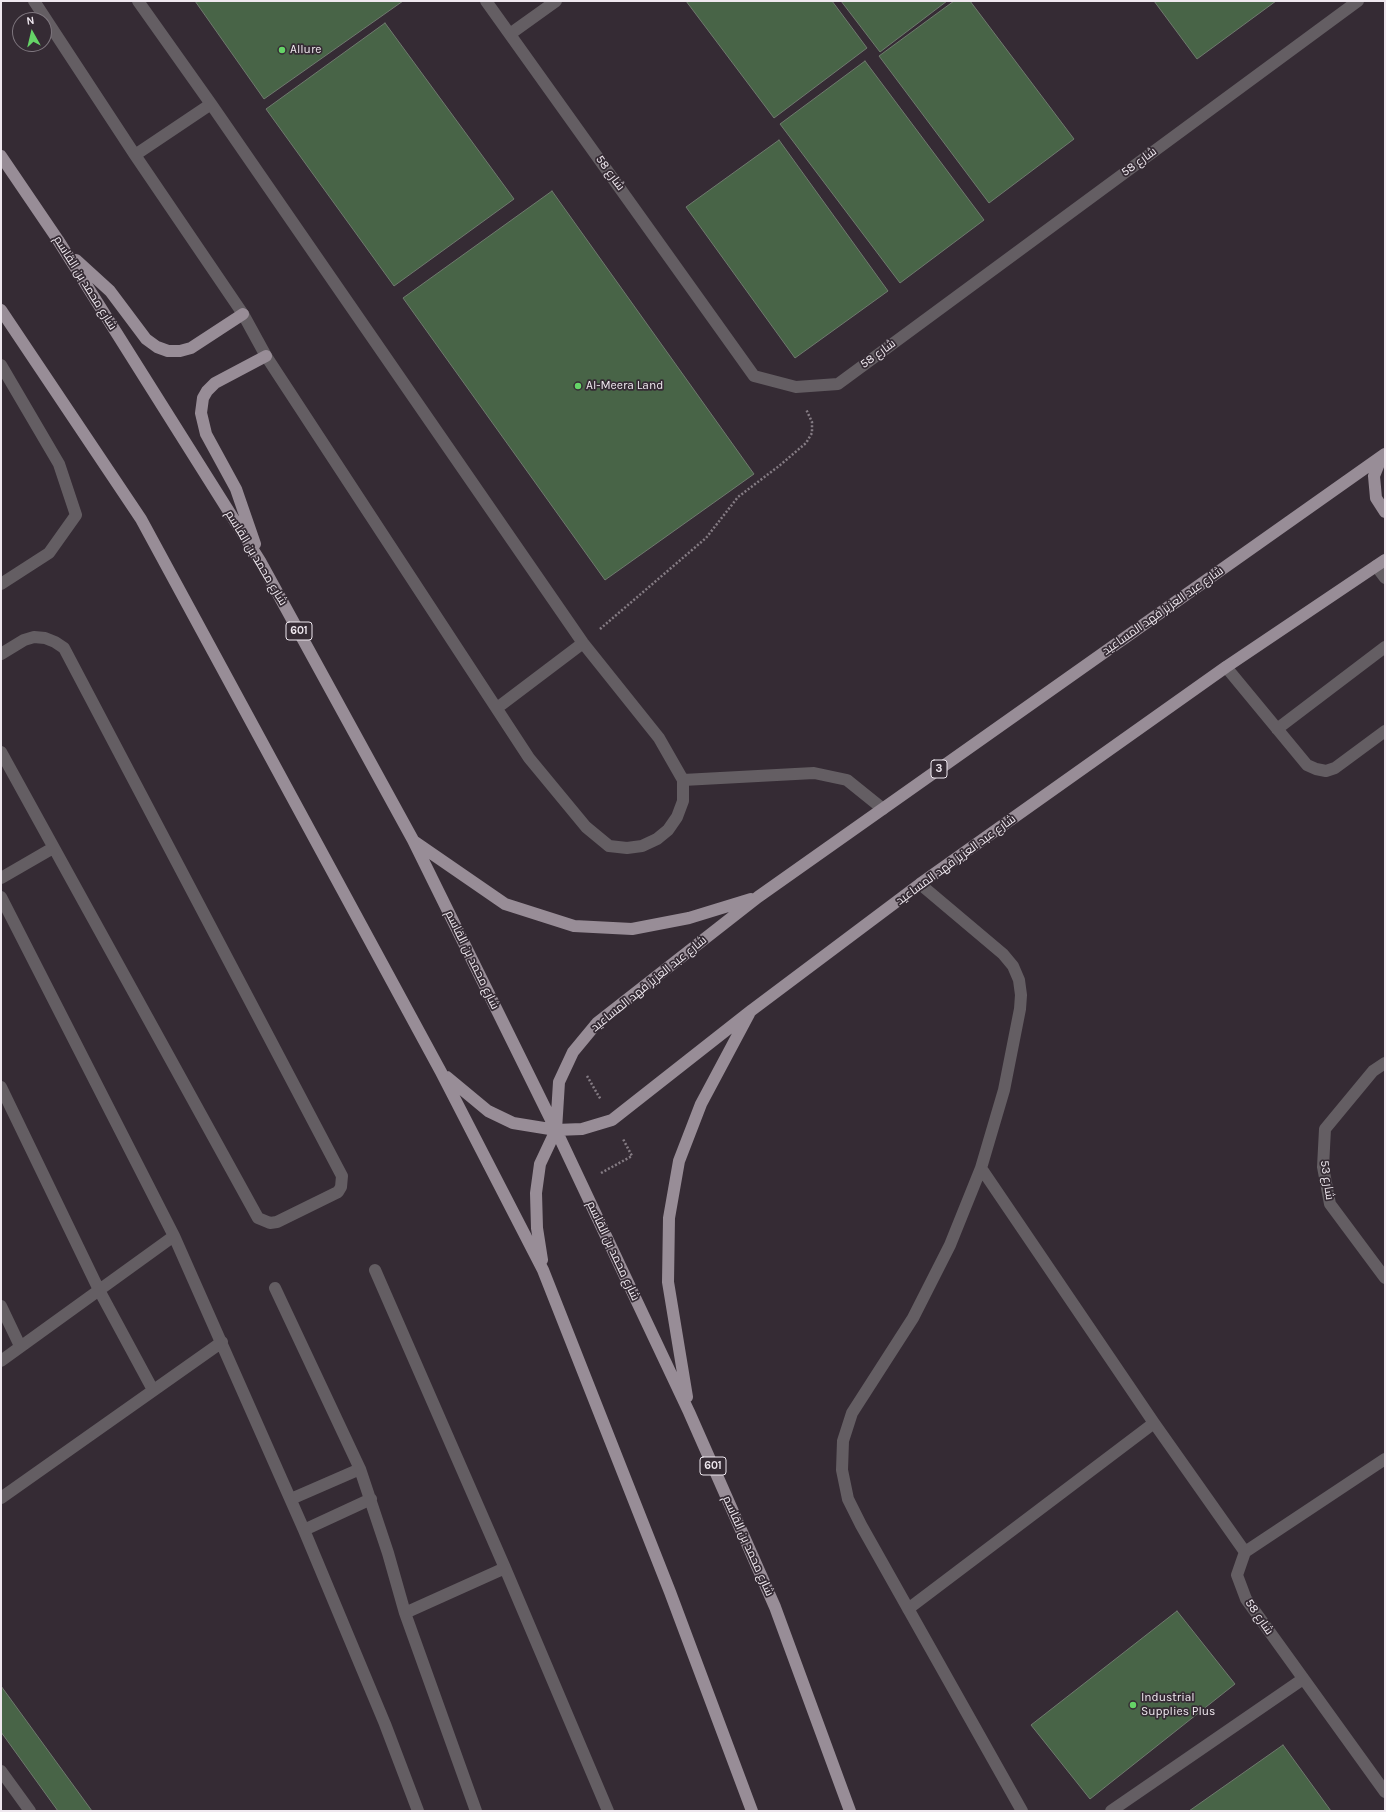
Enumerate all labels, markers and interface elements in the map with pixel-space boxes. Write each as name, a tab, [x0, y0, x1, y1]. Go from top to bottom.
north arrow	[12, 12, 52, 52]
text: N	[26, 14, 35, 28]
place label: Allure	[290, 43, 321, 57]
marker: Allure	[277, 45, 287, 55]
street label: شارع 58	[1118, 144, 1160, 180]
street label: شارع 58	[592, 152, 628, 194]
street label: شارع محمد بن القاسم	[50, 233, 120, 333]
street label: شارع 58	[857, 336, 899, 372]
place label: Al-Meera Land	[586, 379, 663, 393]
marker: Al-Meera Land	[573, 381, 583, 391]
street label: شارع محمد بن القاسم	[222, 508, 290, 608]
street label: شارع عبد العزيز فهد المساعيد	[1100, 564, 1226, 658]
road number: 601	[286, 622, 312, 640]
road number: 3	[931, 760, 947, 778]
street label: شارع عبد العزيز فهد المساعيد	[893, 812, 1019, 908]
street label: شارع محمد بن القاسم	[442, 908, 502, 1012]
street label: شارع عبد العزيز فهد المساعيد	[588, 933, 710, 1035]
street label: شارع 53	[1317, 1159, 1337, 1201]
street label: شارع محمد بن القاسم	[584, 1199, 642, 1303]
road number: 601	[700, 1457, 726, 1475]
street label: شارع محمد بن القاسم	[719, 1494, 777, 1598]
street label: شارع 58	[1242, 1596, 1276, 1638]
place label: Industrial Supplies Plus	[1141, 1691, 1215, 1719]
marker: Industrial Supplies Plus	[1128, 1700, 1138, 1710]

